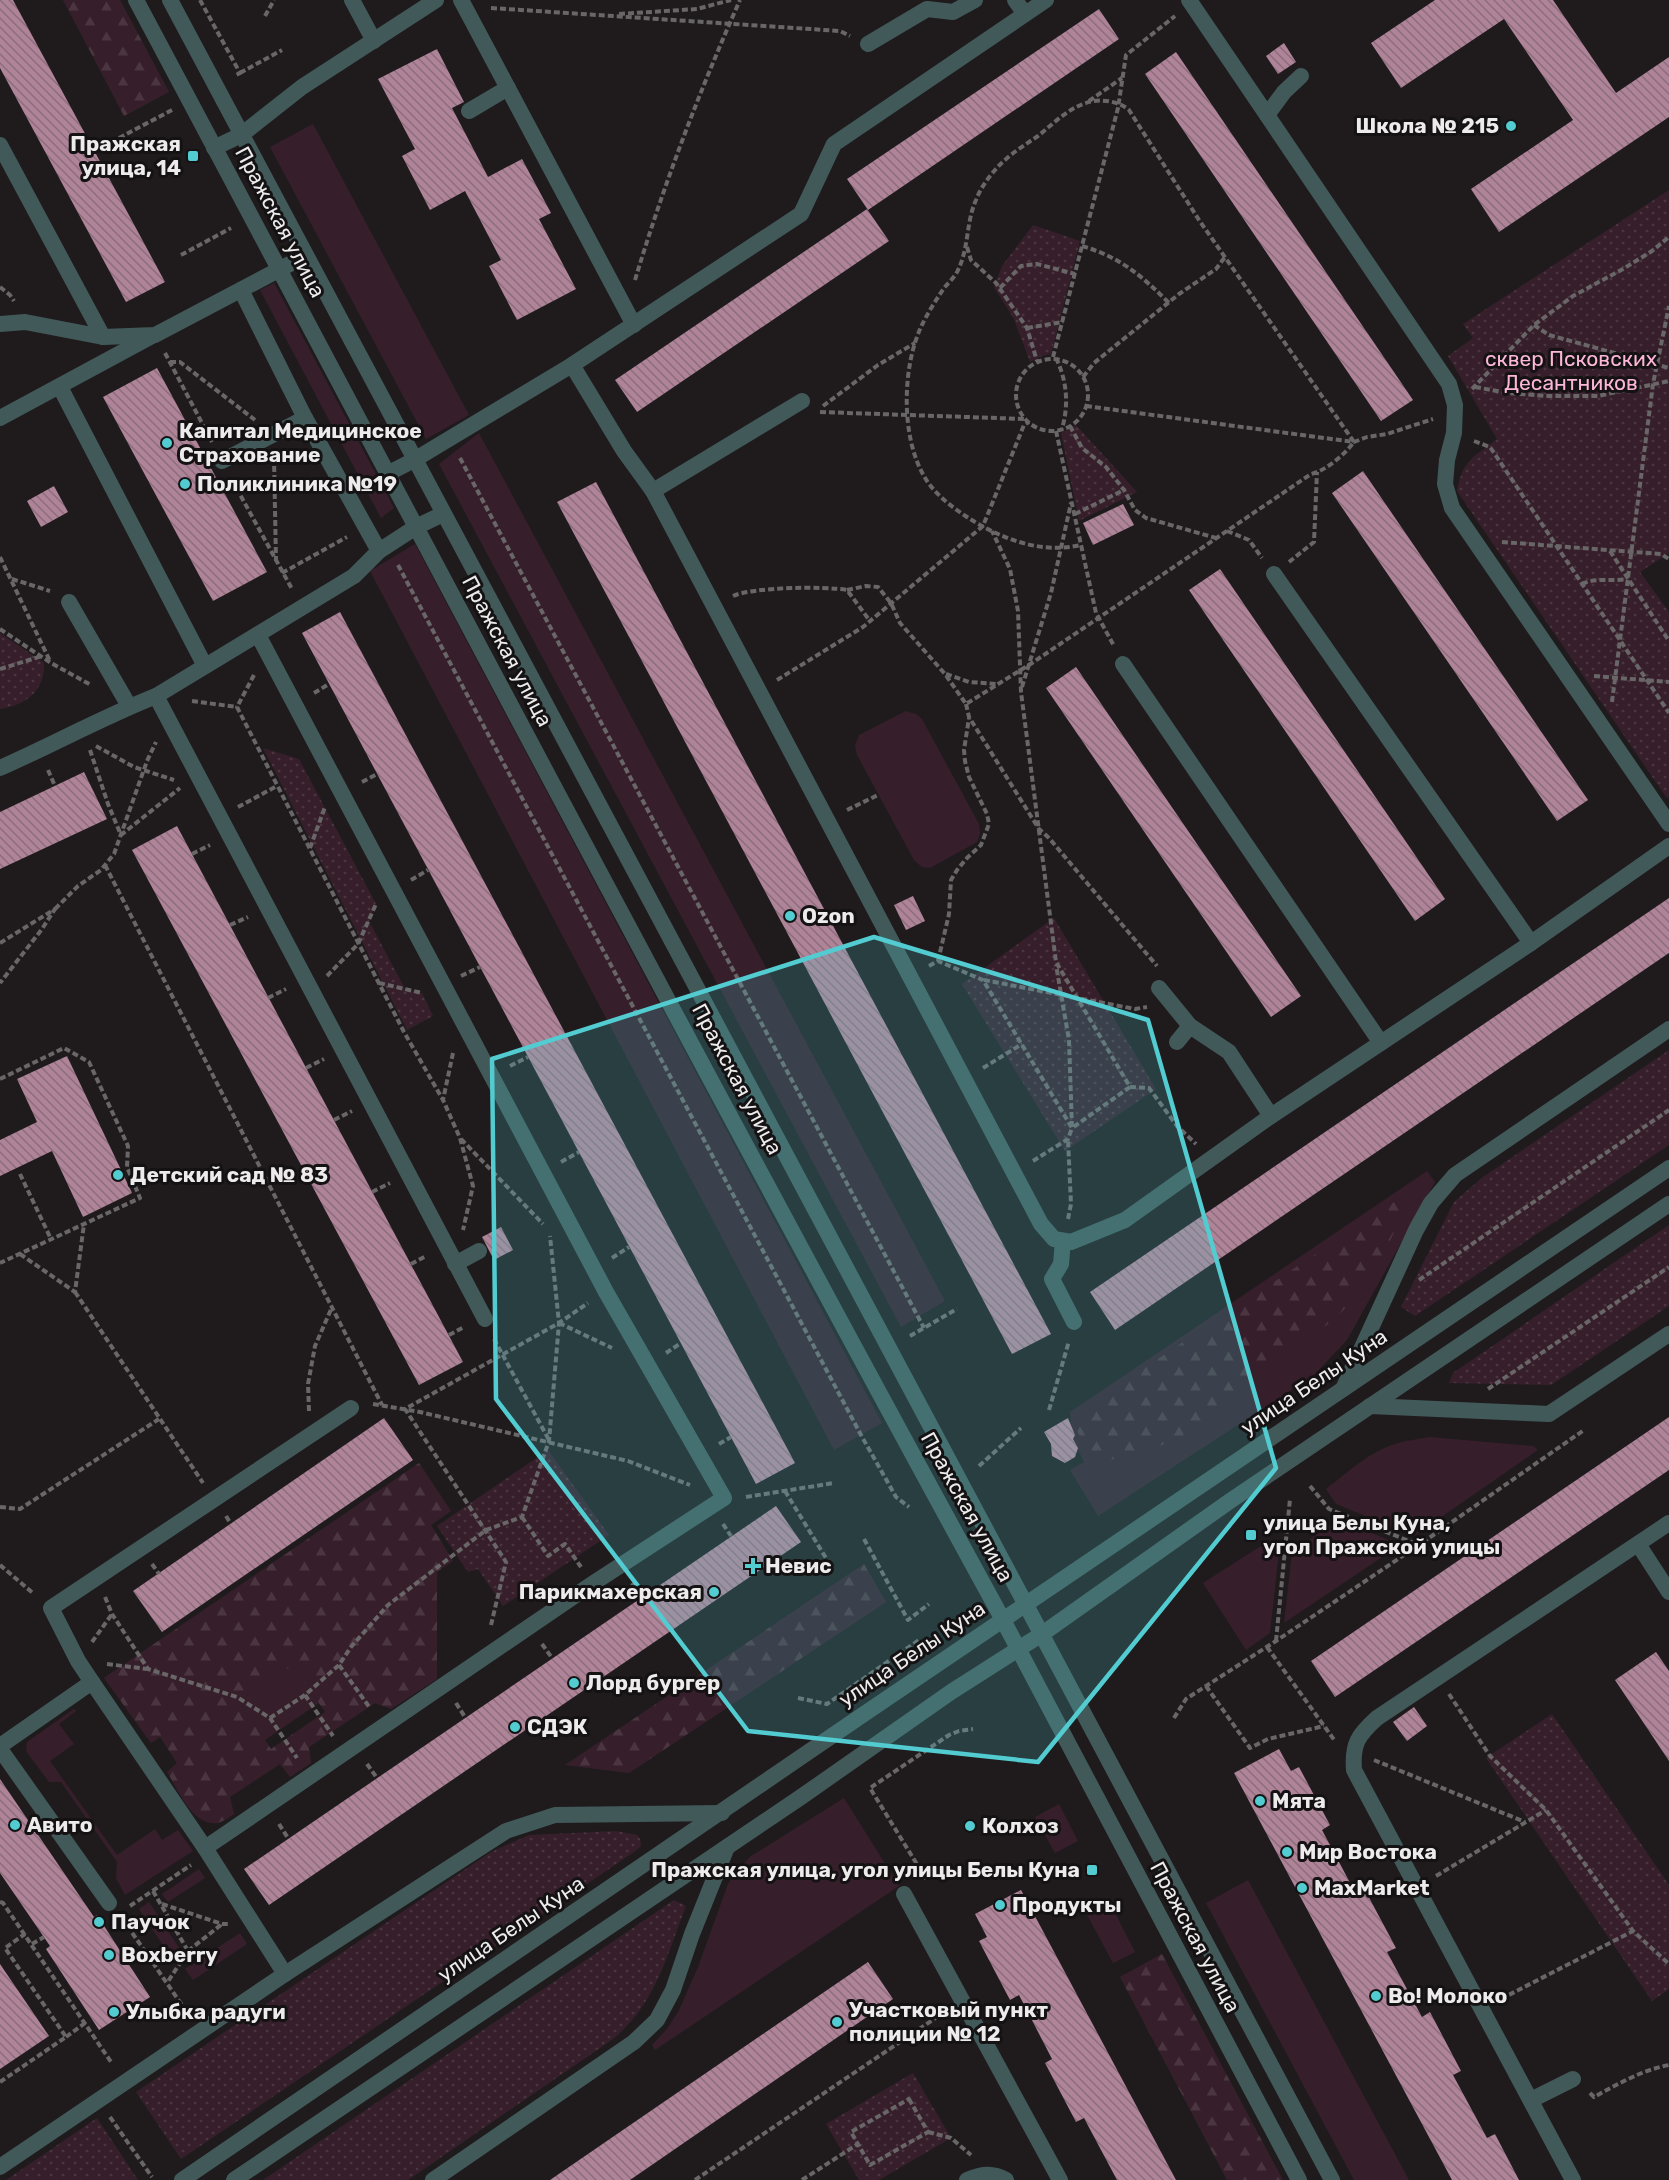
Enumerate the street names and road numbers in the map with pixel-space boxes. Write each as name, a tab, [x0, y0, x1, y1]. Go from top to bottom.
street label: Пражская улица	[230, 142, 331, 301]
street label: Пражская улица	[457, 571, 558, 730]
street label: Пражская улица	[687, 999, 788, 1158]
street label: улица Белы Куна	[1236, 1323, 1392, 1440]
street label: Пражская улица	[916, 1428, 1019, 1586]
street label: улица Белы Куна	[834, 1595, 990, 1712]
street label: Пражская улица	[1145, 1857, 1246, 2016]
street label: улица Белы Куна	[433, 1870, 589, 1987]

